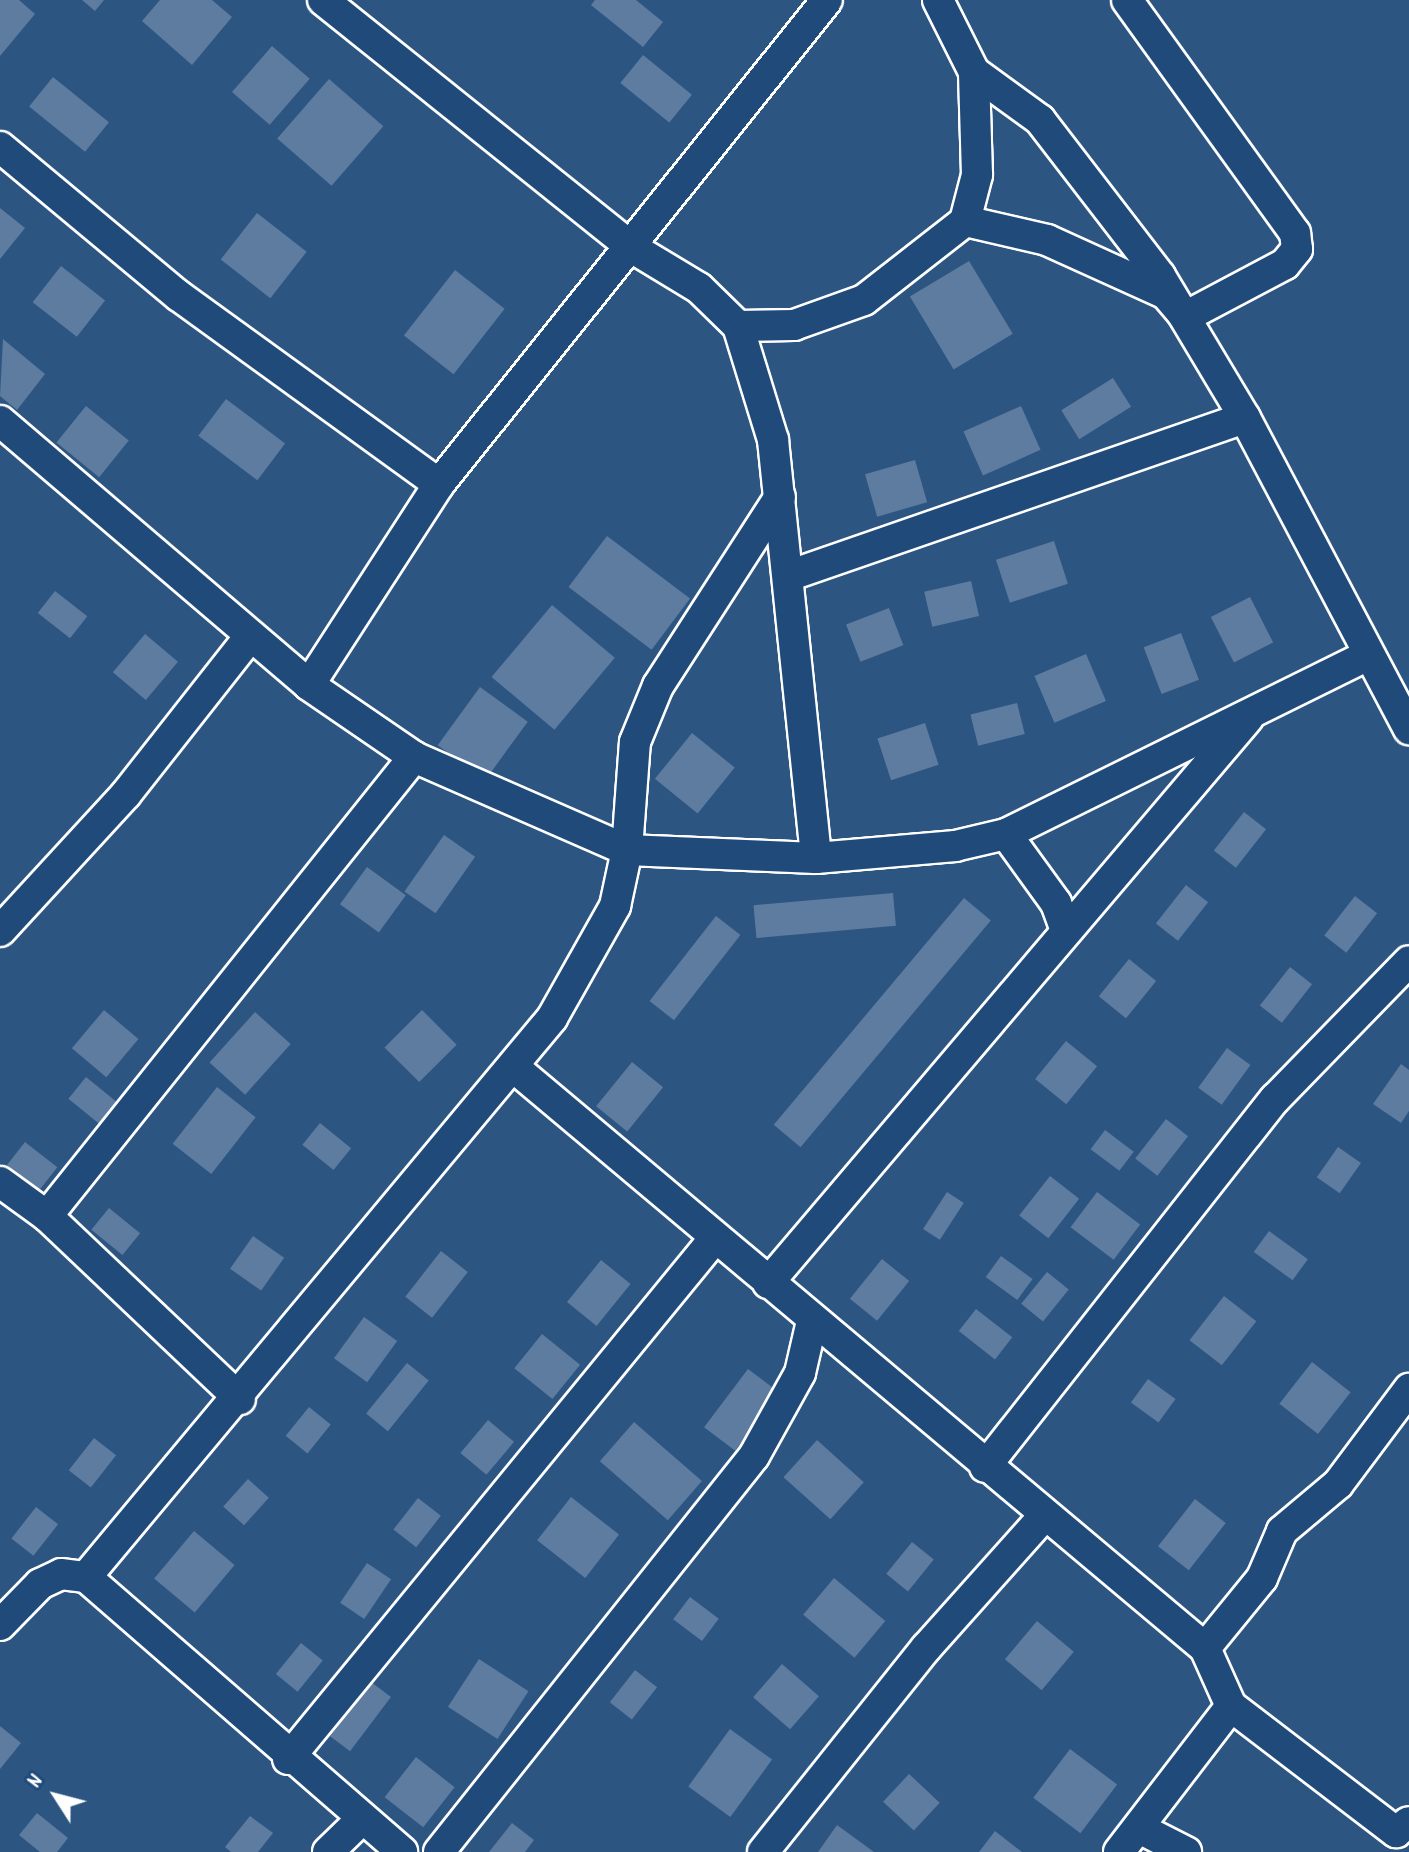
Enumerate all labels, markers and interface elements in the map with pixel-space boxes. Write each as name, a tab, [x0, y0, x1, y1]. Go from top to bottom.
north arrow	[16, 1756, 96, 1836]
text: N	[20, 1768, 52, 1795]

